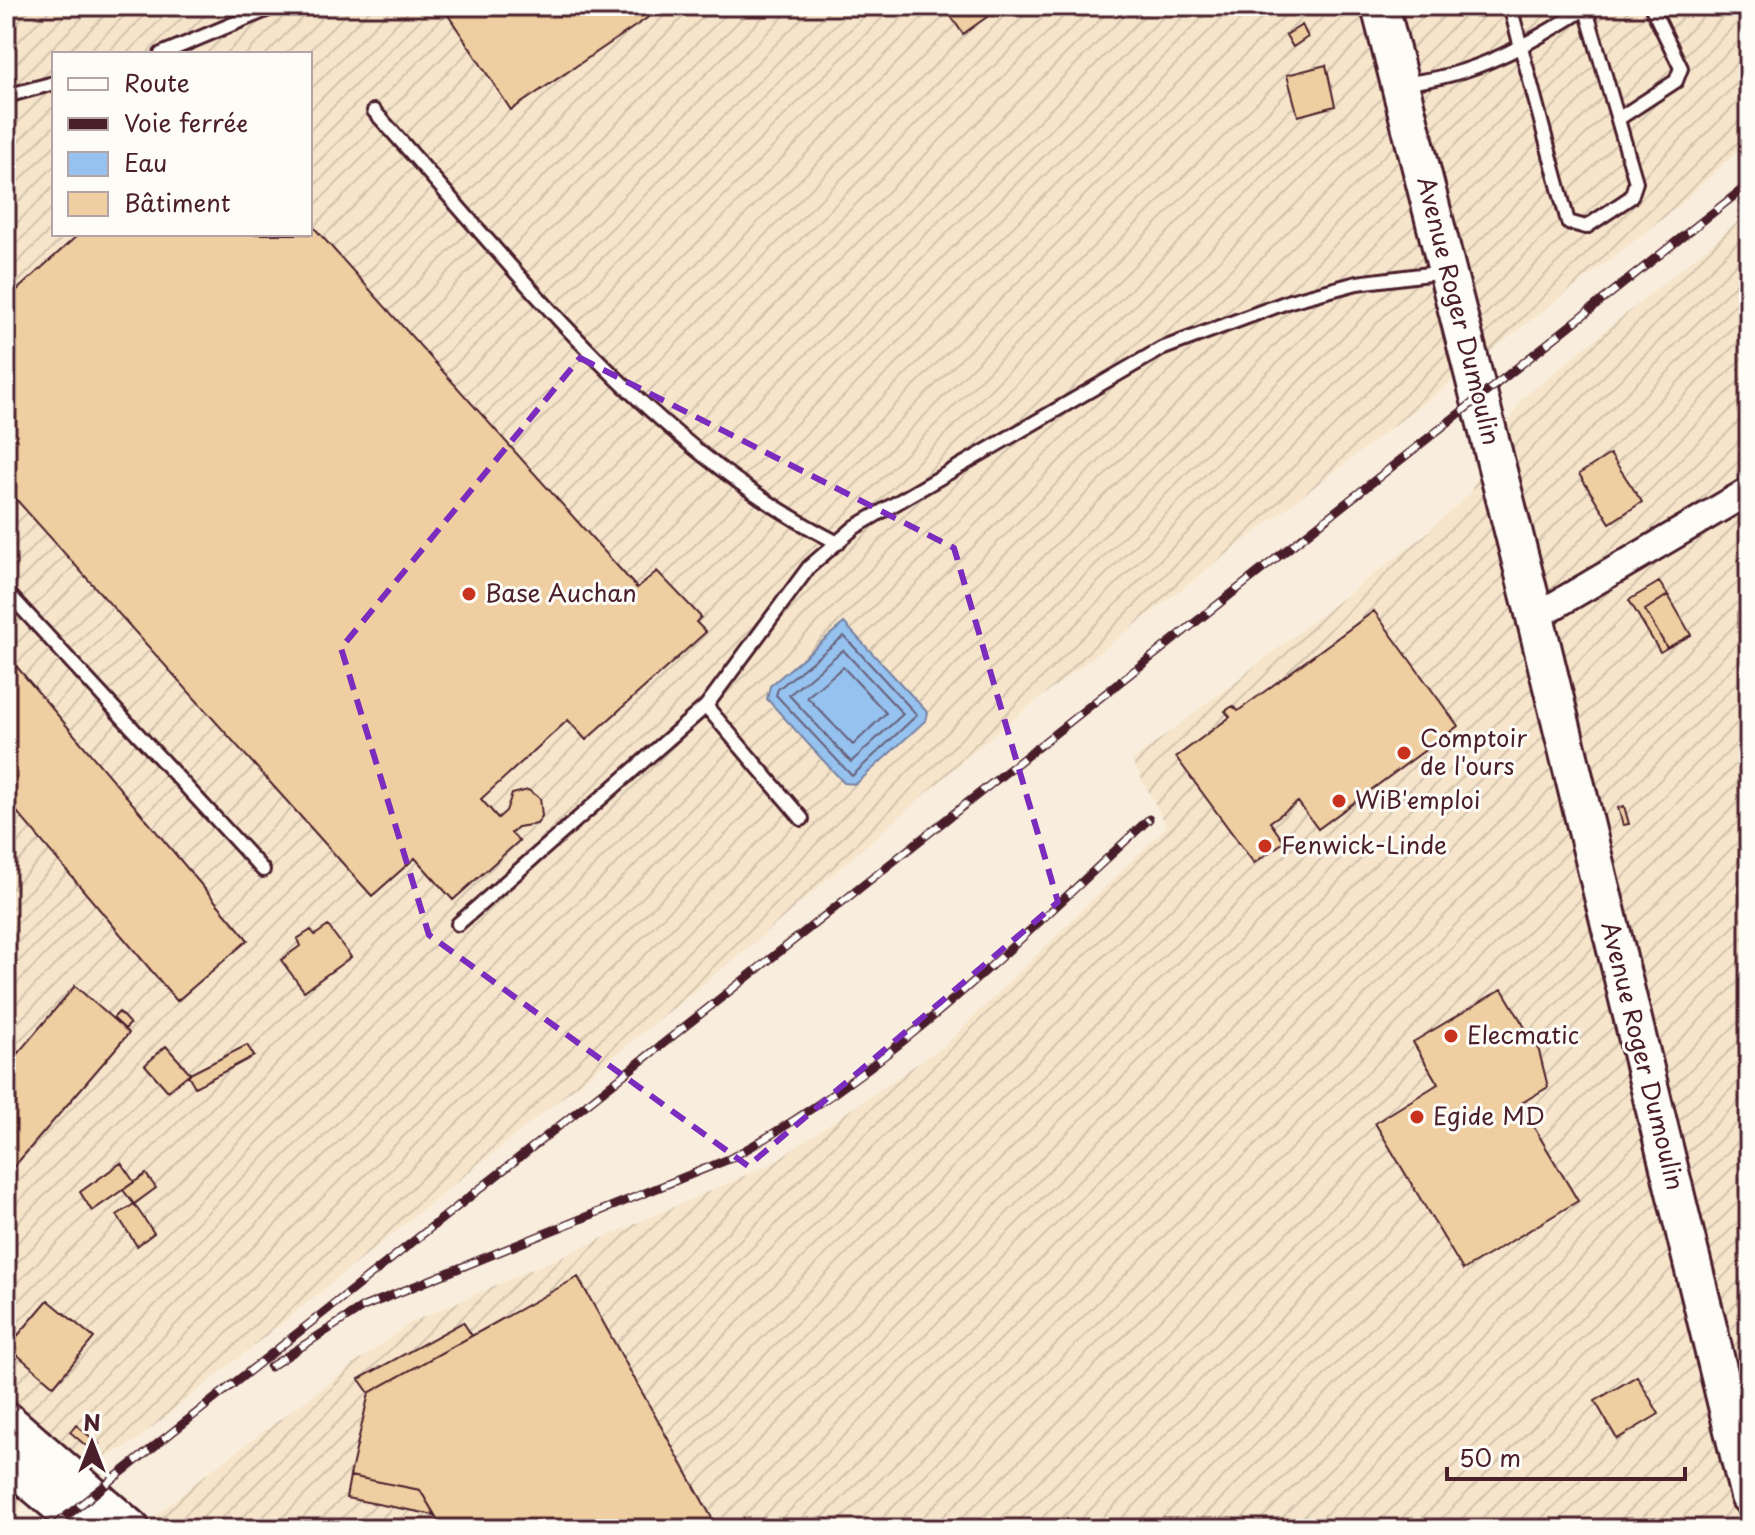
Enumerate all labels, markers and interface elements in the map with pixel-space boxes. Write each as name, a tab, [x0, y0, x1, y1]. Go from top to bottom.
legend	[52, 52, 312, 236]
text: Route	[124, 64, 190, 100]
text: Voie ferrée	[124, 104, 248, 140]
text: Eau	[124, 144, 167, 180]
street label: Avenue Roger Dumoulin	[1409, 173, 1511, 449]
text: Bâtiment	[124, 184, 231, 220]
place label: Base Auchan	[485, 574, 637, 610]
marker: Base Auchan	[460, 585, 478, 603]
place label: Comptoir de l'ours	[1420, 719, 1527, 783]
marker: Comptoir de l'ours	[1395, 744, 1413, 762]
place label: WiB'emploi	[1355, 781, 1481, 817]
marker: WiB'emploi	[1330, 792, 1348, 810]
place label: Fenwick-Linde	[1281, 826, 1447, 862]
marker: Fenwick-Linde	[1256, 837, 1274, 855]
street label: Avenue Roger Dumoulin	[1593, 918, 1695, 1194]
place label: Elecmatic	[1467, 1016, 1579, 1052]
marker: Elecmatic	[1442, 1027, 1460, 1045]
place label: Egide MD	[1433, 1097, 1545, 1133]
marker: Egide MD	[1408, 1108, 1426, 1126]
north arrow	[52, 1403, 132, 1483]
text: N	[83, 1405, 101, 1438]
scale bar	[1447, 1431, 1685, 1481]
text: 50 m	[1459, 1439, 1521, 1475]

